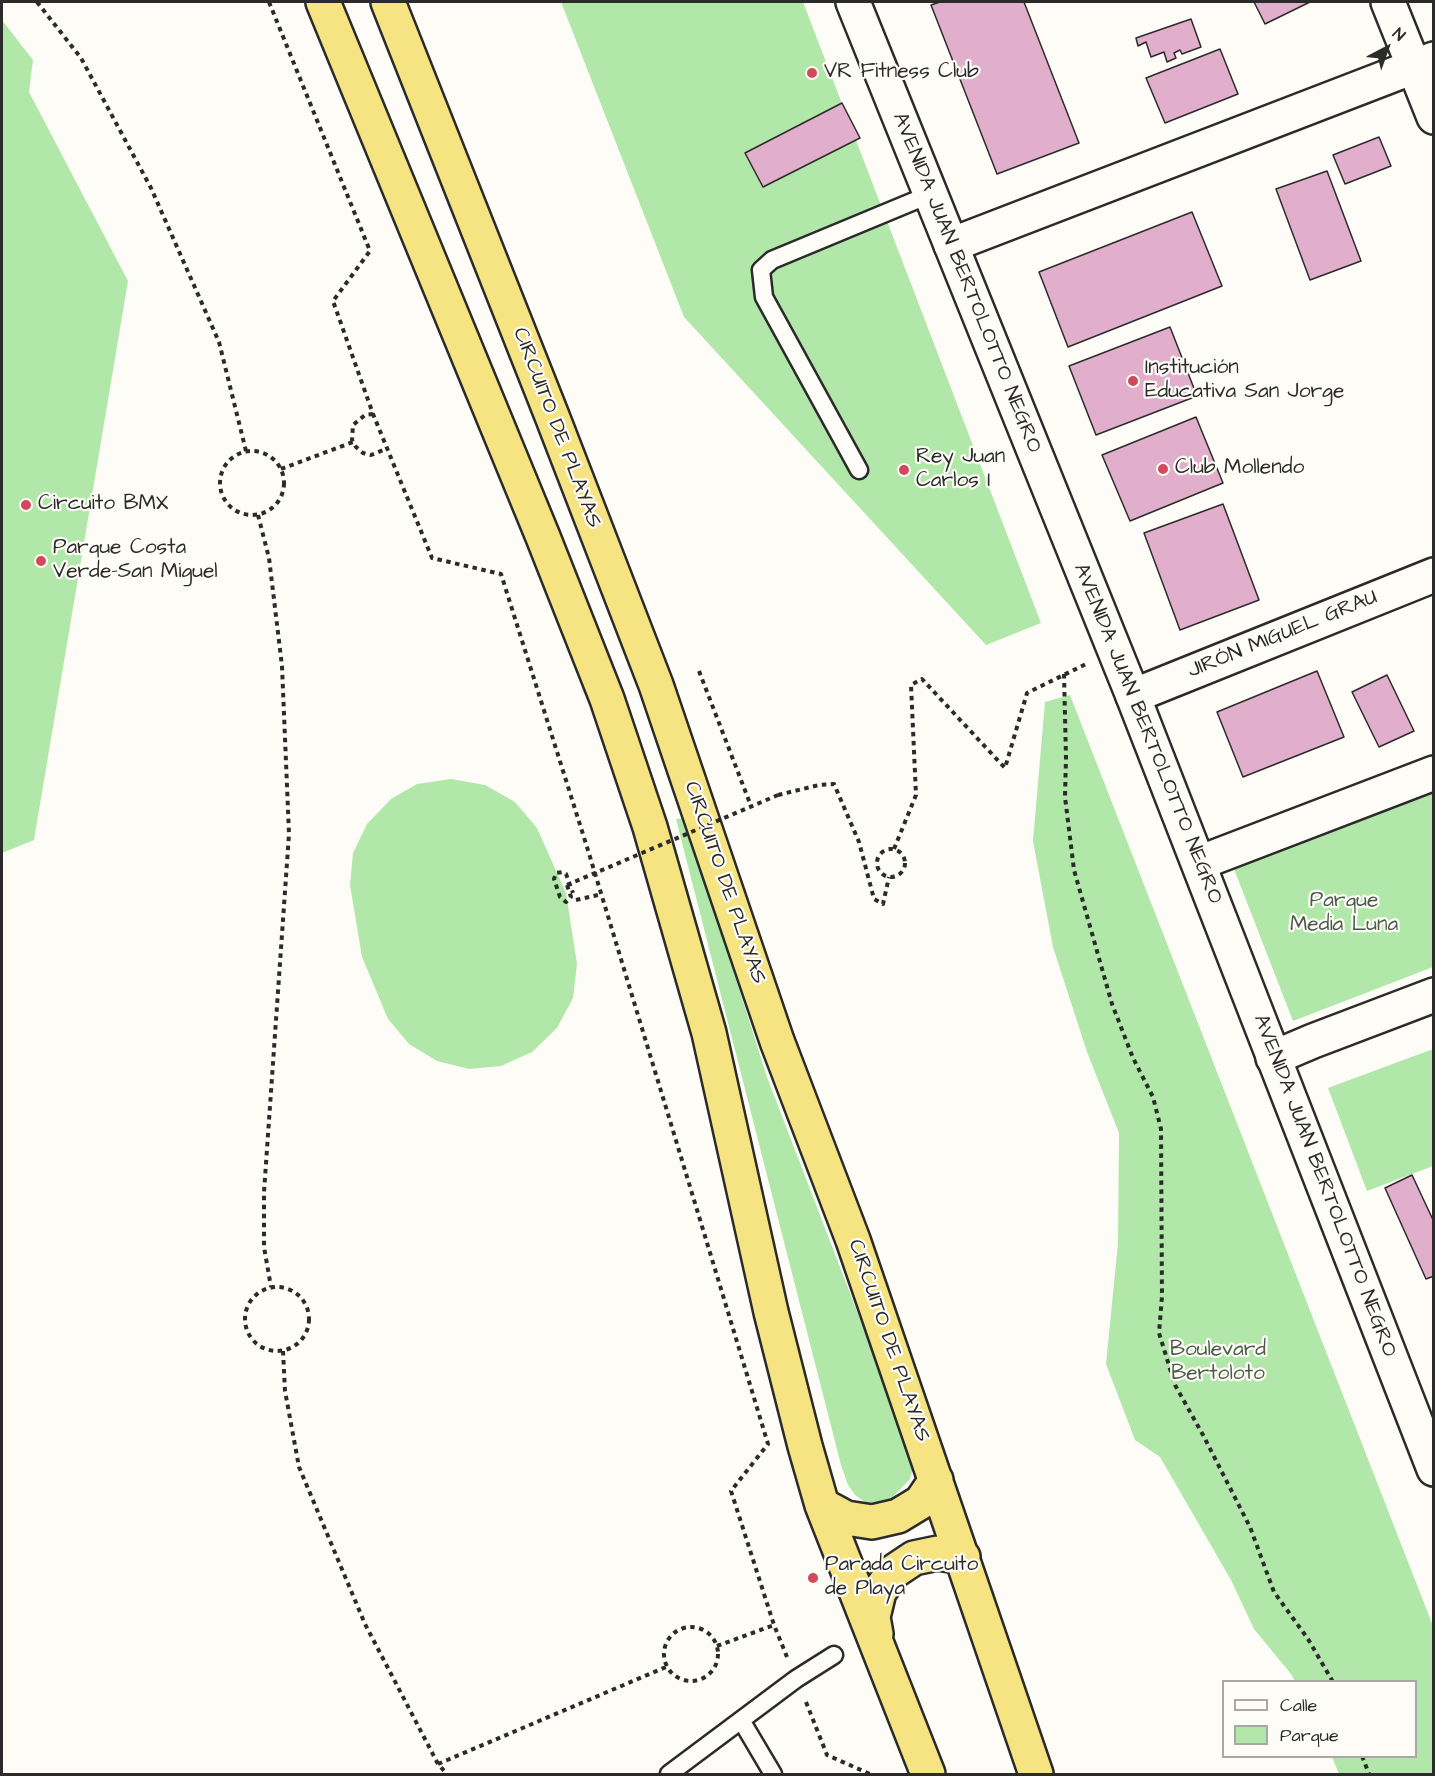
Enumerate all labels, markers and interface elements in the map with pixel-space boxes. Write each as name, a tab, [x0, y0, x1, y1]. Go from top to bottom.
north arrow	[1357, 18, 1417, 78]
text: N	[1388, 23, 1410, 46]
place label: VR Fitness Club	[824, 60, 979, 86]
marker: VR Fitness Club	[805, 66, 819, 80]
street label: AVENIDA JUAN BERTOLOTTO NEGRO	[886, 109, 1046, 457]
street label: CIRCUITO DE PLAYAS	[506, 324, 606, 532]
place label: Institución Educativa San Jorge	[1145, 356, 1344, 406]
marker: Institución Educativa San Jorge	[1126, 374, 1140, 388]
place label: Rey Juan Carlos I	[916, 445, 1005, 495]
place label: Club Mollendo	[1175, 456, 1304, 482]
marker: Club Mollendo	[1156, 462, 1170, 476]
marker: Rey Juan Carlos I	[897, 463, 911, 477]
place label: Circuito BMX	[38, 492, 168, 518]
marker: Circuito BMX	[19, 498, 33, 512]
place label: Parque Costa Verde-San Miguel	[53, 536, 218, 586]
marker: Parque Costa Verde-San Miguel	[34, 554, 48, 568]
street label: AVENIDA JUAN BERTOLOTTO NEGRO	[1067, 560, 1227, 908]
street label: JIRÓN MIGUEL GRAU	[1185, 585, 1381, 685]
street label: CIRCUITO DE PLAYAS	[678, 778, 770, 988]
park label: Parque Media Luna	[1290, 889, 1398, 939]
street label: AVENIDA JUAN BERTOLOTTO NEGRO	[1247, 1011, 1401, 1361]
street label: CIRCUITO DE PLAYAS	[842, 1236, 934, 1446]
park label: Boulevard Bertoloto	[1170, 1338, 1266, 1388]
place label: Parada Circuito de Playa	[825, 1553, 978, 1603]
marker: Parada Circuito de Playa	[806, 1571, 820, 1585]
legend	[1222, 1680, 1417, 1758]
text: Calle	[1280, 1693, 1317, 1718]
text: Parque	[1280, 1723, 1339, 1748]

